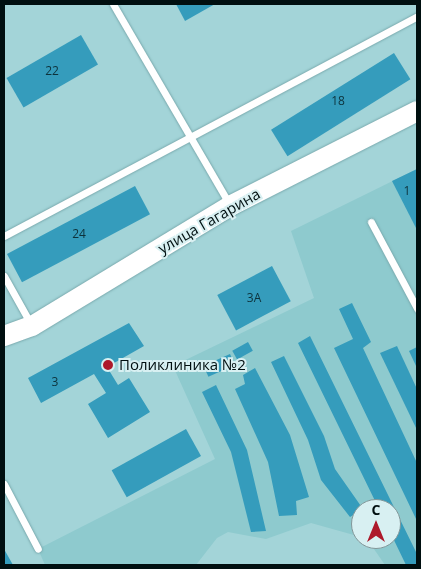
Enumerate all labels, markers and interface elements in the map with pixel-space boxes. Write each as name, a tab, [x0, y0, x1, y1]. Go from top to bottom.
house number: 22	[45, 64, 59, 78]
house number: 18	[331, 94, 345, 108]
house number: 1	[404, 184, 410, 198]
street label: улица Гагарина	[155, 185, 263, 257]
house number: 24	[72, 227, 86, 241]
house number: 3А	[247, 291, 261, 305]
place label: Поликлиника №2	[119, 356, 246, 374]
marker: Поликлиника №2	[101, 358, 115, 372]
house number: 3	[52, 375, 58, 389]
north arrow	[351, 499, 401, 549]
text: С	[372, 500, 380, 519]

